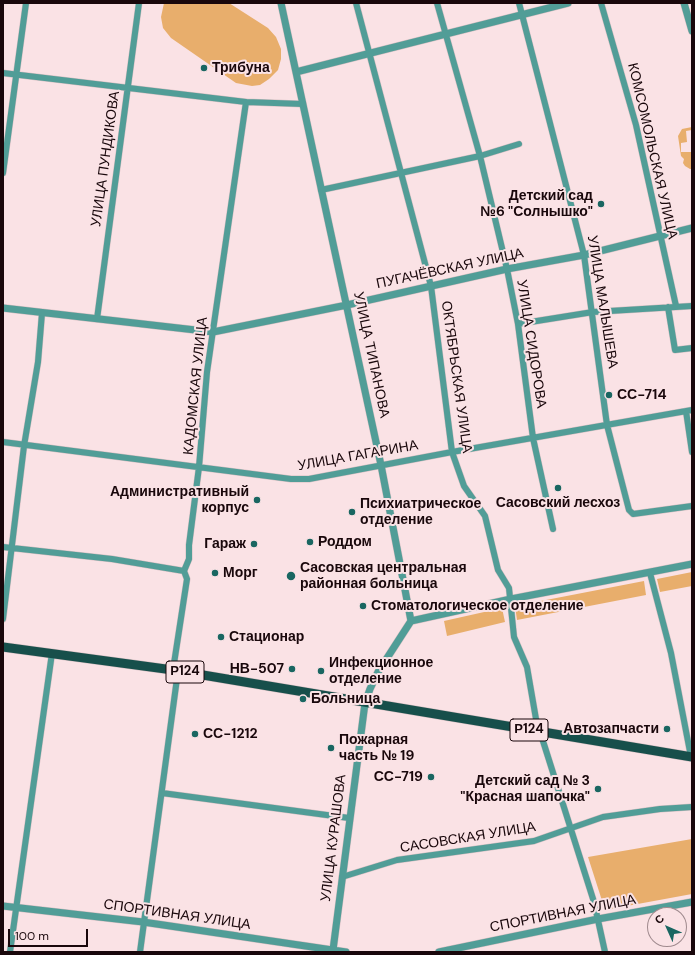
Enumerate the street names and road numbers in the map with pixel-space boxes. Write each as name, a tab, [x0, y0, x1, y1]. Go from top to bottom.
street label: КОМСОМОЛЬСКАЯ УЛИЦА	[624, 61, 680, 241]
street label: УЛИЦА ПУНДИКОВА	[88, 90, 124, 228]
street label: УЛИЦА МАЛЫШЕВА	[583, 234, 621, 370]
street label: ПУГАЧЁВСКАЯ УЛИЦА	[375, 245, 525, 293]
street label: УЛИЦА СИДОРОВА	[513, 279, 549, 409]
street label: УЛИЦА ТИПАНОВА	[349, 290, 393, 420]
street label: ОКТЯБРЬСКАЯ УЛИЦА	[437, 300, 475, 454]
street label: КАДОМСКАЯ УЛИЦА	[180, 316, 212, 456]
street label: УЛИЦА ГАГАРИНА	[297, 437, 419, 475]
road number: Р124	[166, 661, 204, 683]
road number: Р124	[510, 719, 548, 741]
street label: УЛИЦА КУРАШОВА	[318, 773, 350, 903]
street label: САСОВСКАЯ УЛИЦА	[399, 819, 537, 857]
street label: СПОРТИВНАЯ УЛИЦА	[489, 892, 637, 936]
street label: СПОРТИВНАЯ УЛИЦА	[102, 896, 252, 934]

